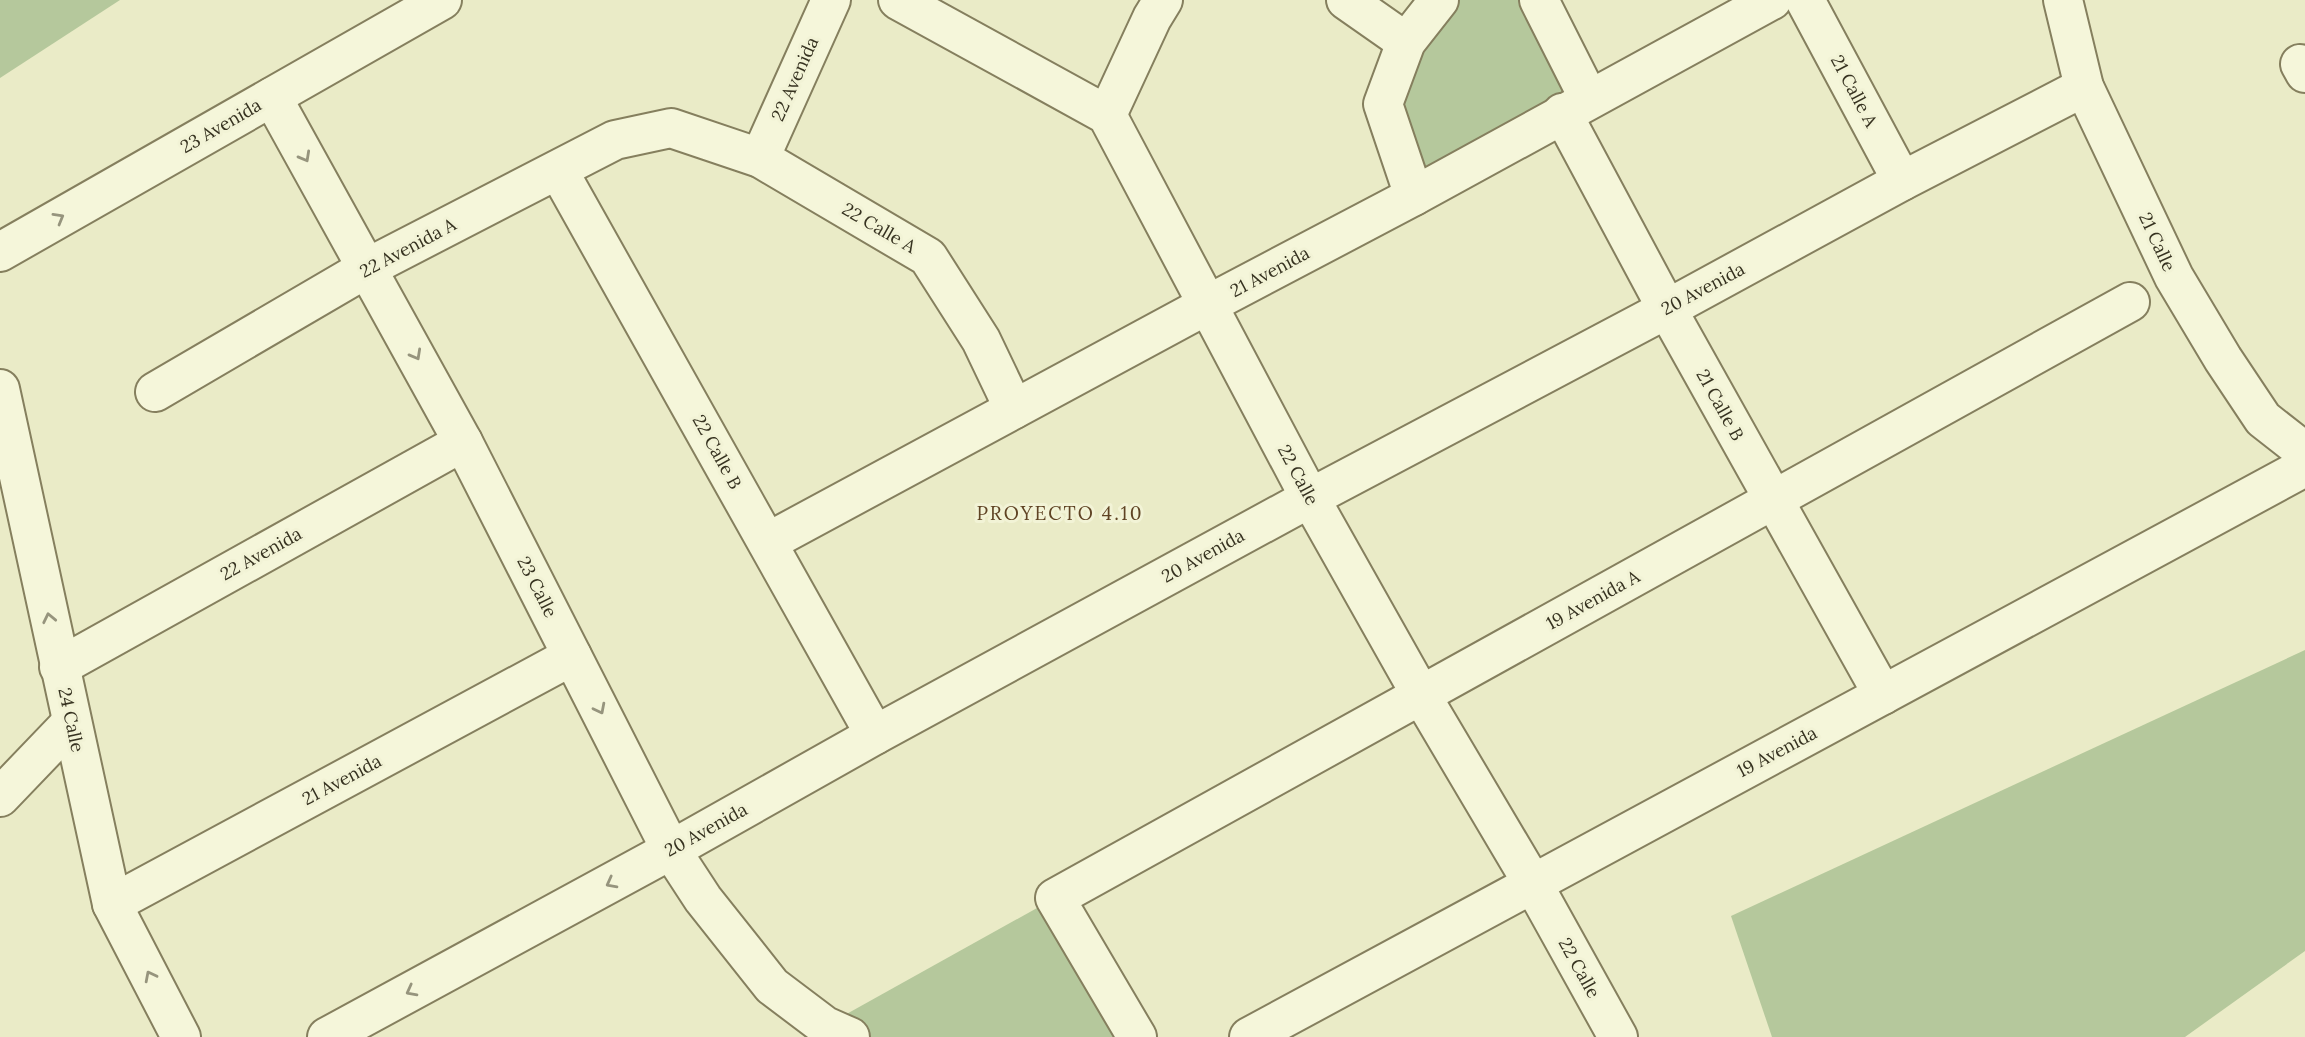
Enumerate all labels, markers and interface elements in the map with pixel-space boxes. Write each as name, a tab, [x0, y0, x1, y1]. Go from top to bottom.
street label: 22 Avenida	[766, 33, 823, 124]
street label: 21 Calle A	[1826, 51, 1883, 131]
street label: 23 Avenida	[176, 93, 265, 158]
one-way arrow	[297, 149, 310, 162]
street label: 22 Calle A	[838, 197, 921, 258]
street label: 21 Calle	[2134, 209, 2181, 275]
street label: 22 Avenida A	[356, 212, 460, 283]
one-way arrow	[52, 213, 65, 226]
street label: 21 Avenida	[1226, 241, 1313, 302]
street label: 20 Avenida	[1657, 257, 1748, 320]
one-way arrow	[408, 348, 421, 361]
street label: 21 Calle B	[1691, 365, 1749, 445]
street label: 22 Calle B	[688, 411, 747, 493]
street label: 22 Calle	[1273, 440, 1324, 509]
district label: PROYECTO 4.10	[976, 501, 1144, 525]
street label: 22 Avenida	[216, 522, 306, 585]
street label: 20 Avenida	[1157, 523, 1248, 588]
street label: 23 Calle	[512, 552, 563, 621]
street label: 19 Avenida A	[1542, 564, 1644, 635]
one-way arrow	[43, 612, 57, 624]
street label: 24 Calle	[53, 686, 90, 754]
one-way arrow	[591, 702, 605, 714]
street label: 19 Avenida	[1733, 721, 1821, 782]
street label: 21 Avenida	[298, 749, 385, 810]
street label: 20 Avenida	[660, 797, 751, 862]
one-way arrow	[606, 875, 619, 888]
street label: 22 Calle	[1554, 934, 1605, 1002]
one-way arrow	[145, 971, 158, 983]
one-way arrow	[406, 983, 419, 996]

